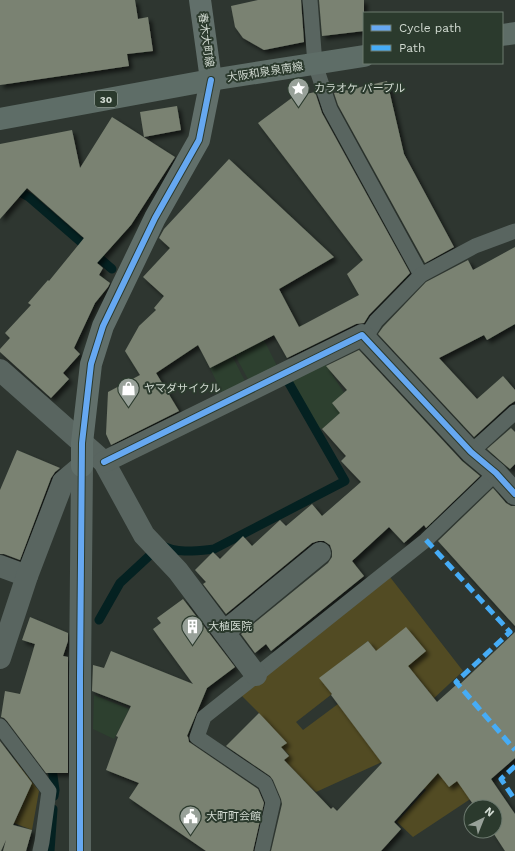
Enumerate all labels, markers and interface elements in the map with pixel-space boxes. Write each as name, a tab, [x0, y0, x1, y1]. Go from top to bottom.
street label: 春木大町線	[196, 12, 216, 68]
legend	[363, 12, 503, 64]
text: Cycle path	[399, 21, 461, 35]
text: Path	[399, 41, 425, 55]
street label: 大阪和泉泉南線	[226, 60, 304, 84]
place icon: カラオケ パープル	[286, 75, 312, 108]
place label: カラオケ パープル	[314, 82, 405, 95]
road number: 30	[95, 91, 117, 107]
shop icon: ヤマダサイクル	[116, 375, 142, 408]
place label: ヤマダサイクル	[144, 382, 220, 395]
building icon: 大植医院	[179, 613, 205, 646]
place label: 大植医院	[208, 620, 252, 633]
north arrow	[463, 799, 503, 839]
public building icon: 大町町会館	[177, 803, 203, 836]
text: N	[482, 805, 497, 820]
place label: 大町町会館	[206, 810, 261, 823]

